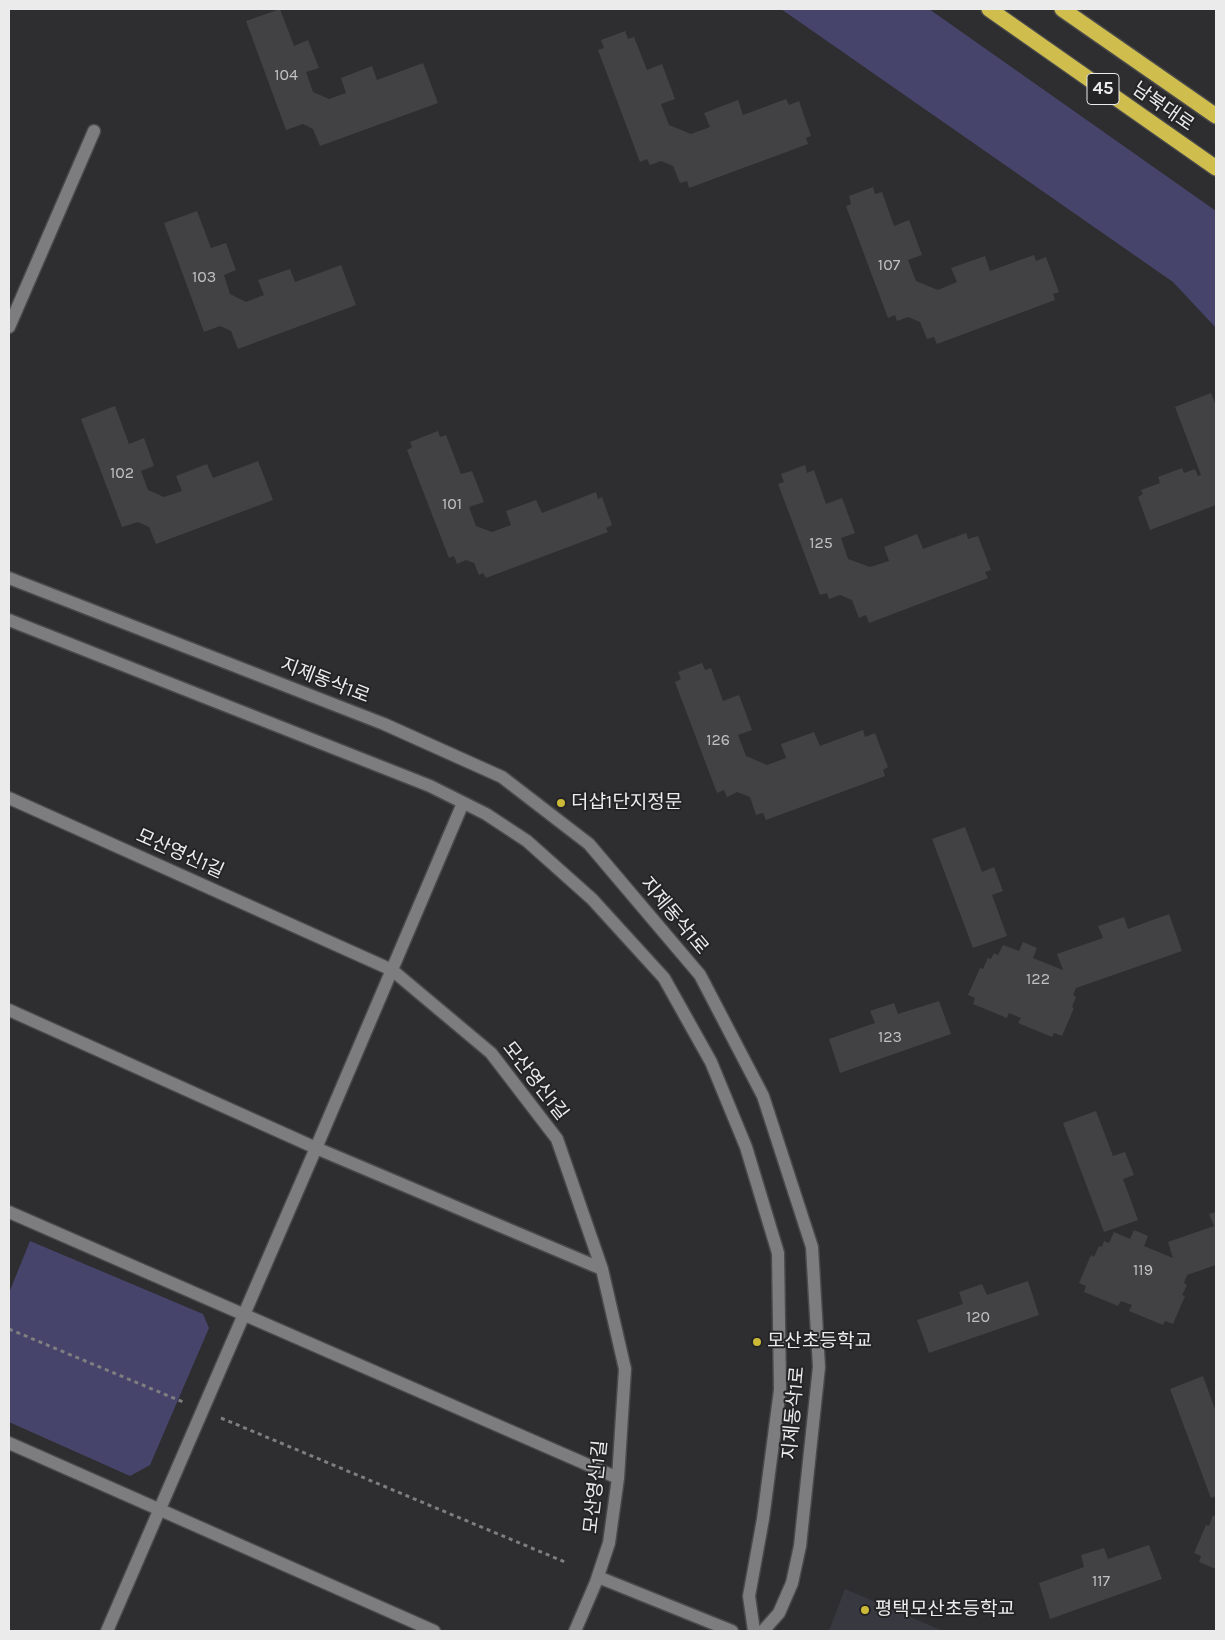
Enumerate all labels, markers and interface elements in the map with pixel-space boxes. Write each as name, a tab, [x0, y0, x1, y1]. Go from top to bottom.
house number: 104	[274, 65, 298, 85]
road number: 45	[1087, 74, 1119, 105]
street label: 남북대로	[1128, 78, 1198, 136]
house number: 107	[878, 255, 900, 275]
house number: 103	[192, 267, 216, 287]
house number: 102	[110, 463, 134, 483]
house number: 101	[442, 494, 462, 514]
house number: 125	[809, 533, 833, 553]
street label: 지제동삭1로	[277, 654, 373, 708]
house number: 126	[706, 730, 730, 750]
place label: 더샵1단지정문	[571, 792, 682, 814]
marker: 더샵1단지정문	[555, 797, 567, 809]
street label: 모산영신1길	[133, 825, 227, 883]
street label: 지제동삭1로	[635, 873, 713, 959]
house number: 122	[1026, 969, 1050, 989]
house number: 123	[878, 1027, 902, 1047]
street label: 모산영신1길	[497, 1037, 573, 1125]
house number: 119	[1133, 1260, 1153, 1280]
house number: 120	[966, 1307, 990, 1327]
place label: 모산초등학교	[767, 1331, 872, 1353]
marker: 모산초등학교	[751, 1336, 763, 1348]
street label: 지제동삭1로	[779, 1365, 809, 1461]
street label: 모산영신1길	[580, 1439, 612, 1535]
house number: 117	[1092, 1571, 1110, 1591]
place label: 평택모산초등학교	[875, 1599, 1015, 1621]
marker: 평택모산초등학교	[859, 1604, 871, 1616]

